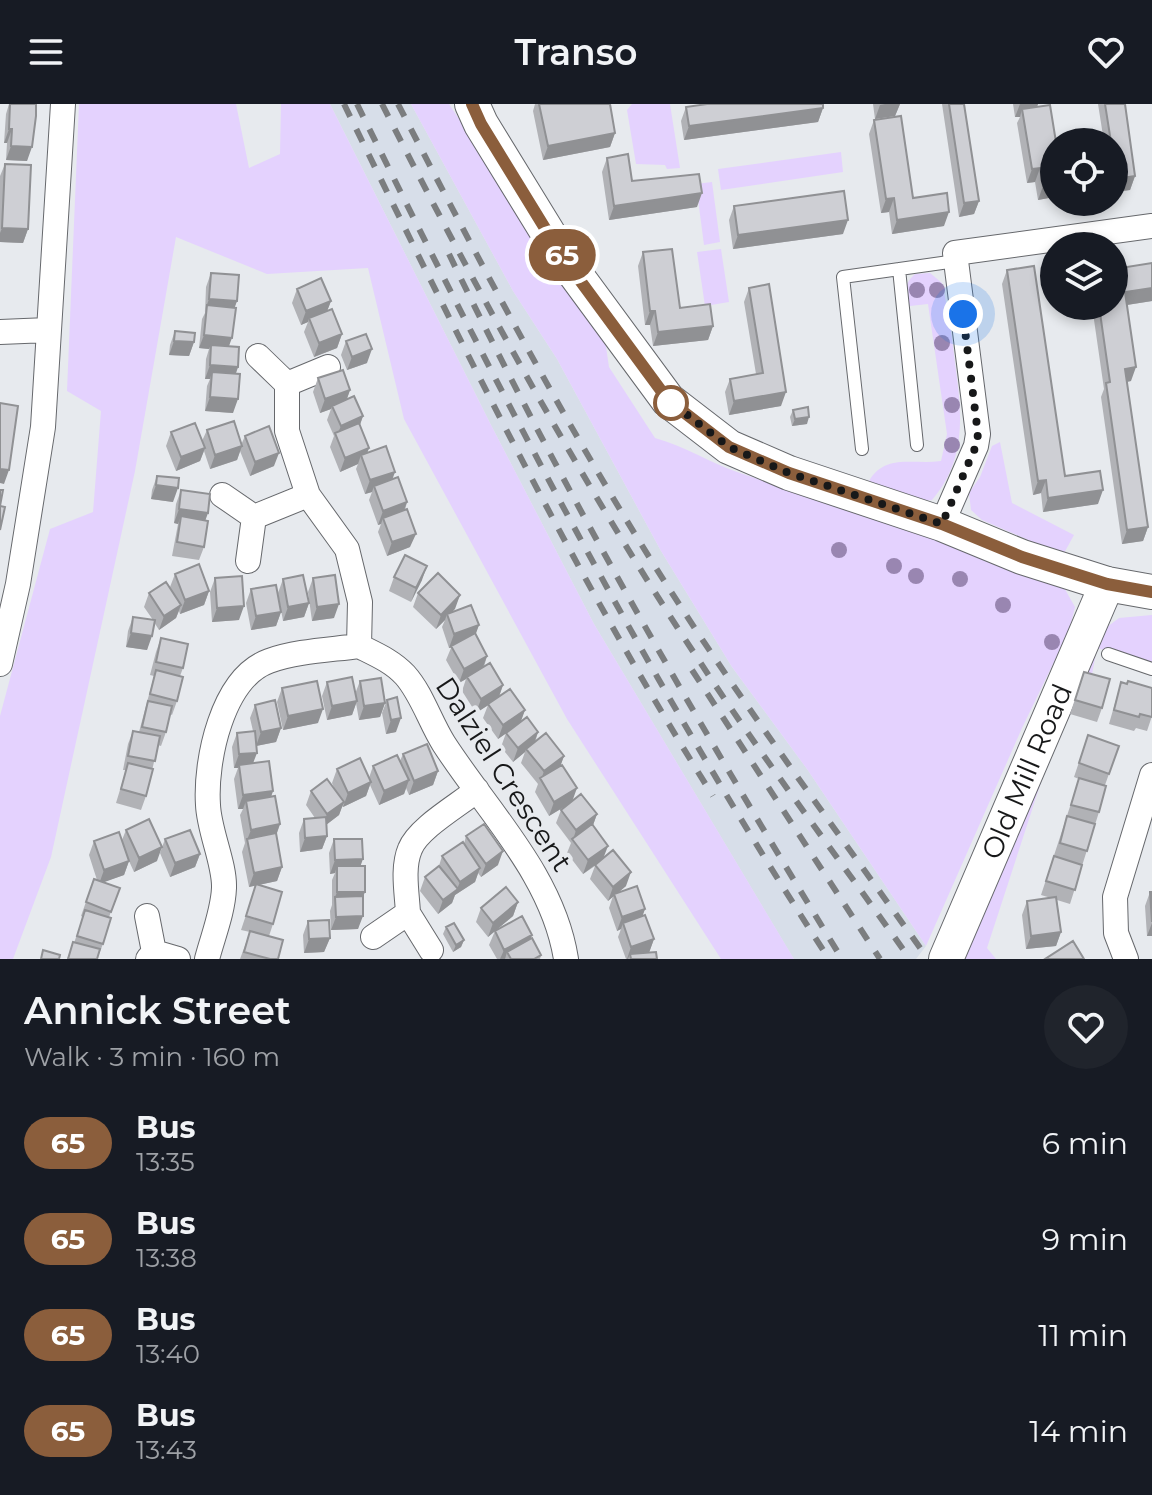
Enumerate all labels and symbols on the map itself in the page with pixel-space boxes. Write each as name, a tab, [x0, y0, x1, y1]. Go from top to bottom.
line badge: 65	[526, 229, 598, 281]
your location	[943, 294, 983, 334]
unlabelled marker	[654, 386, 688, 420]
street label: Dalziel Crescent	[429, 670, 579, 878]
street label: Old Mill Road	[974, 679, 1079, 864]

